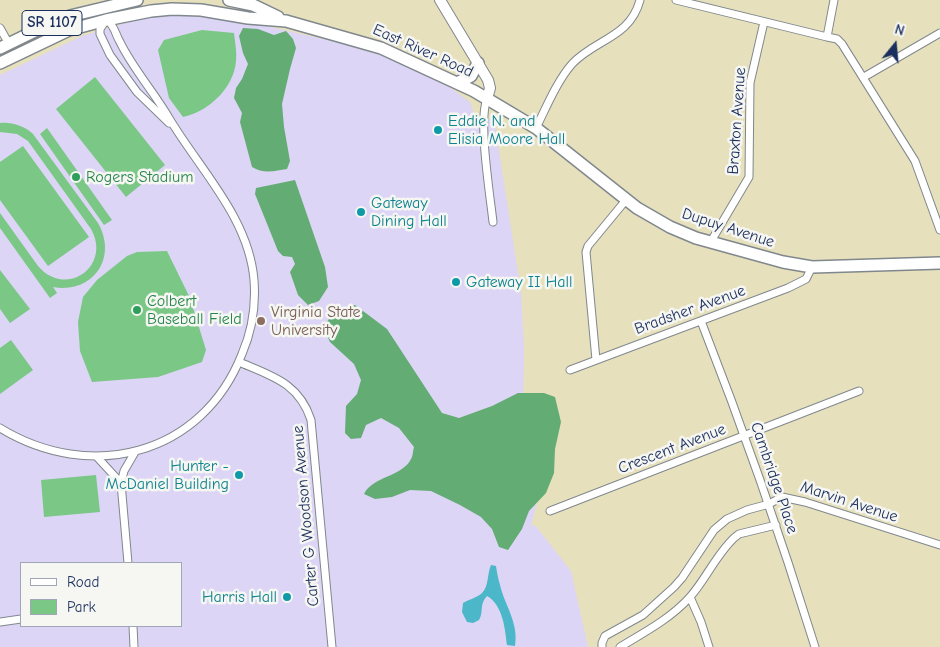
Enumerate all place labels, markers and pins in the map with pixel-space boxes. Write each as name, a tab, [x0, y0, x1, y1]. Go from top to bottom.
place label: Eddie N. and Elisia Moore Hall	[448, 111, 565, 149]
marker: Eddie N. and Elisia Moore Hall	[432, 124, 444, 136]
place label: Rogers Stadium	[86, 167, 193, 187]
marker: Rogers Stadium	[70, 171, 82, 183]
place label: Gateway Dining Hall	[371, 193, 447, 231]
marker: Gateway Dining Hall	[355, 206, 367, 218]
place label: Gateway II Hall	[466, 272, 573, 292]
marker: Gateway II Hall	[450, 276, 462, 288]
place label: Colbert Baseball Field	[147, 291, 242, 329]
place label: Virginia State University	[271, 302, 361, 340]
marker: Colbert Baseball Field	[131, 304, 143, 316]
marker: Virginia State University	[255, 315, 267, 327]
place label: Hunter - McDaniel Building	[106, 456, 229, 494]
marker: Hunter - McDaniel Building	[233, 469, 245, 481]
place label: Harris Hall	[202, 587, 277, 607]
marker: Harris Hall	[281, 591, 293, 603]

